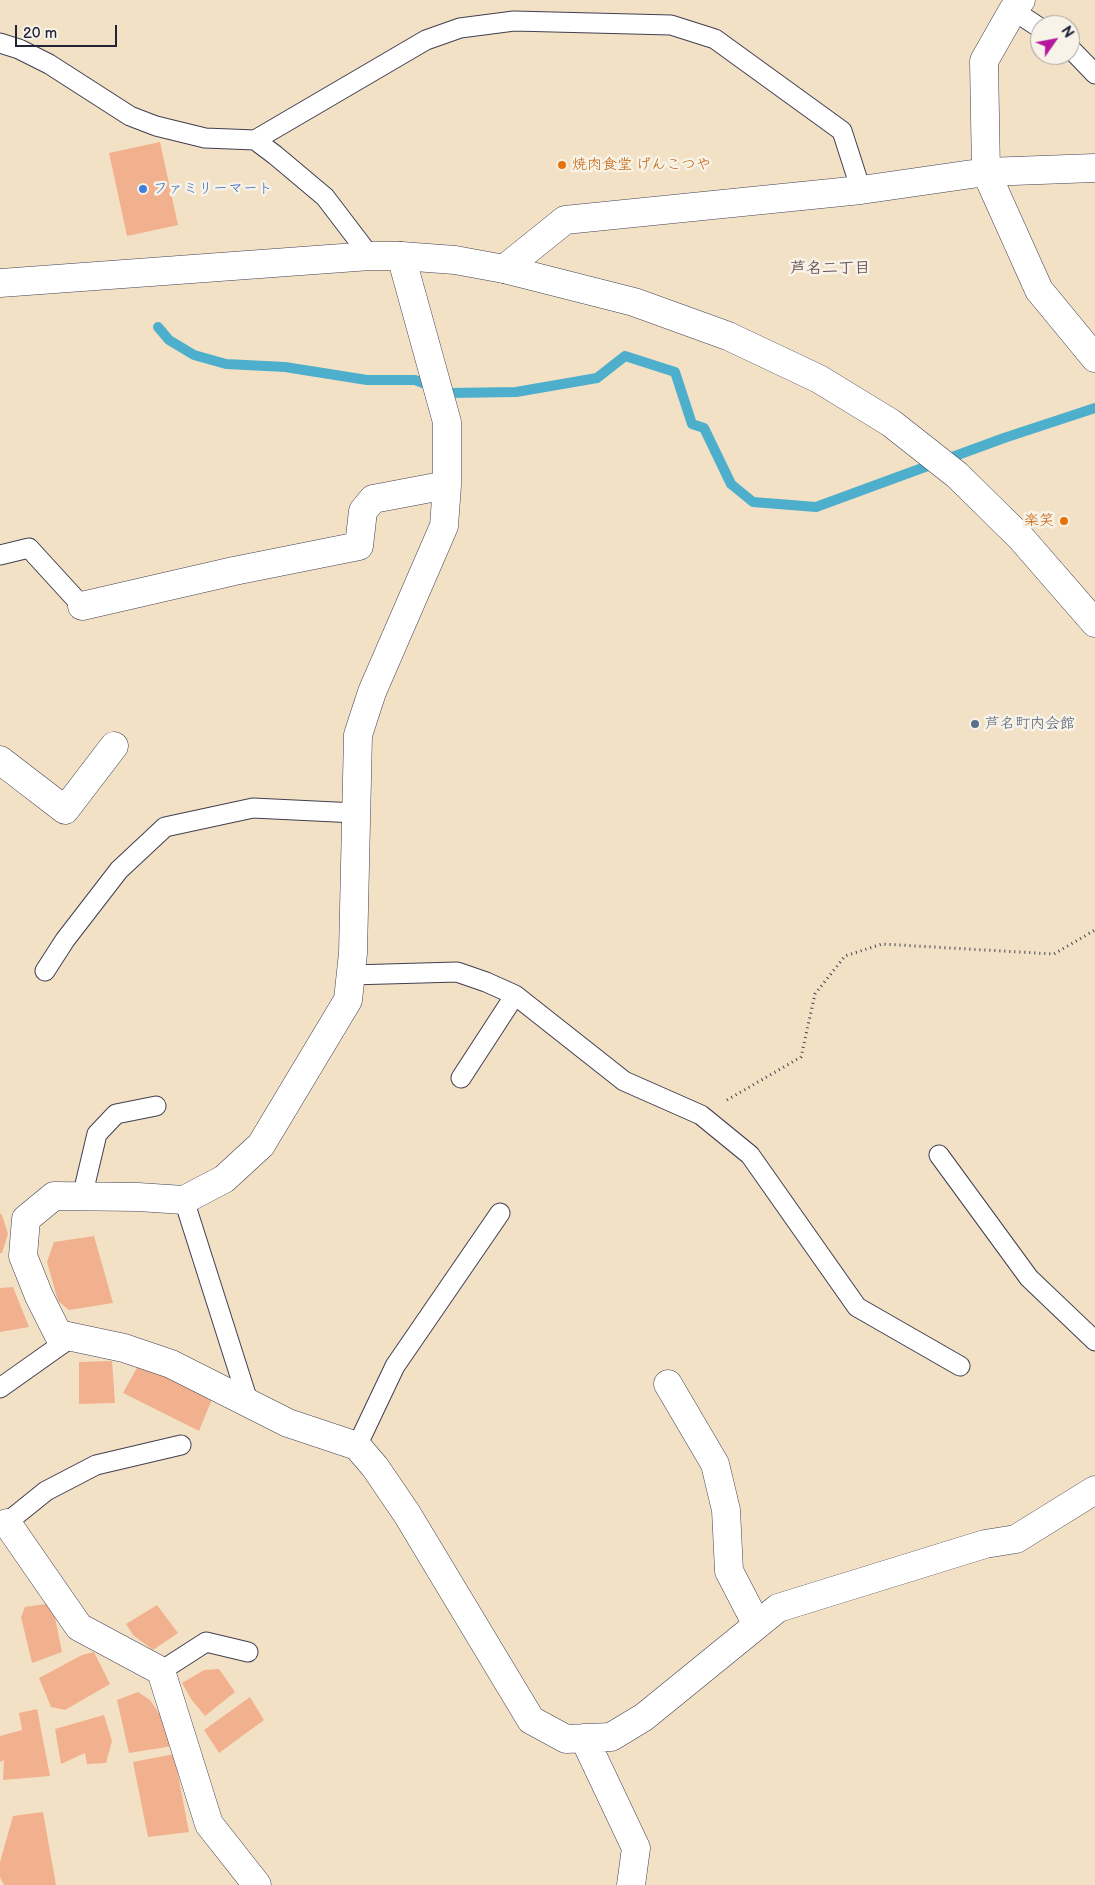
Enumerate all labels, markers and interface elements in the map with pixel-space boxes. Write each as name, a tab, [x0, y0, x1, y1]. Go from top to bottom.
scale bar	[18, 15, 120, 47]
north arrow	[1030, 15, 1080, 65]
text: N	[1057, 23, 1077, 41]
text: 20 m	[23, 24, 57, 43]
place label: 焼肉食堂 げんこつや	[572, 156, 711, 174]
marker: 焼肉食堂 げんこつや	[556, 159, 568, 171]
place label: ファミリーマート	[153, 180, 273, 198]
marker: ファミリーマート	[137, 183, 149, 195]
district label: 芦名二丁目	[790, 259, 870, 279]
place label: 楽笑	[1024, 512, 1054, 530]
marker: 楽笑	[1058, 515, 1070, 527]
place label: 芦名町内会館	[985, 715, 1075, 733]
marker: 芦名町内会館	[969, 718, 981, 730]

